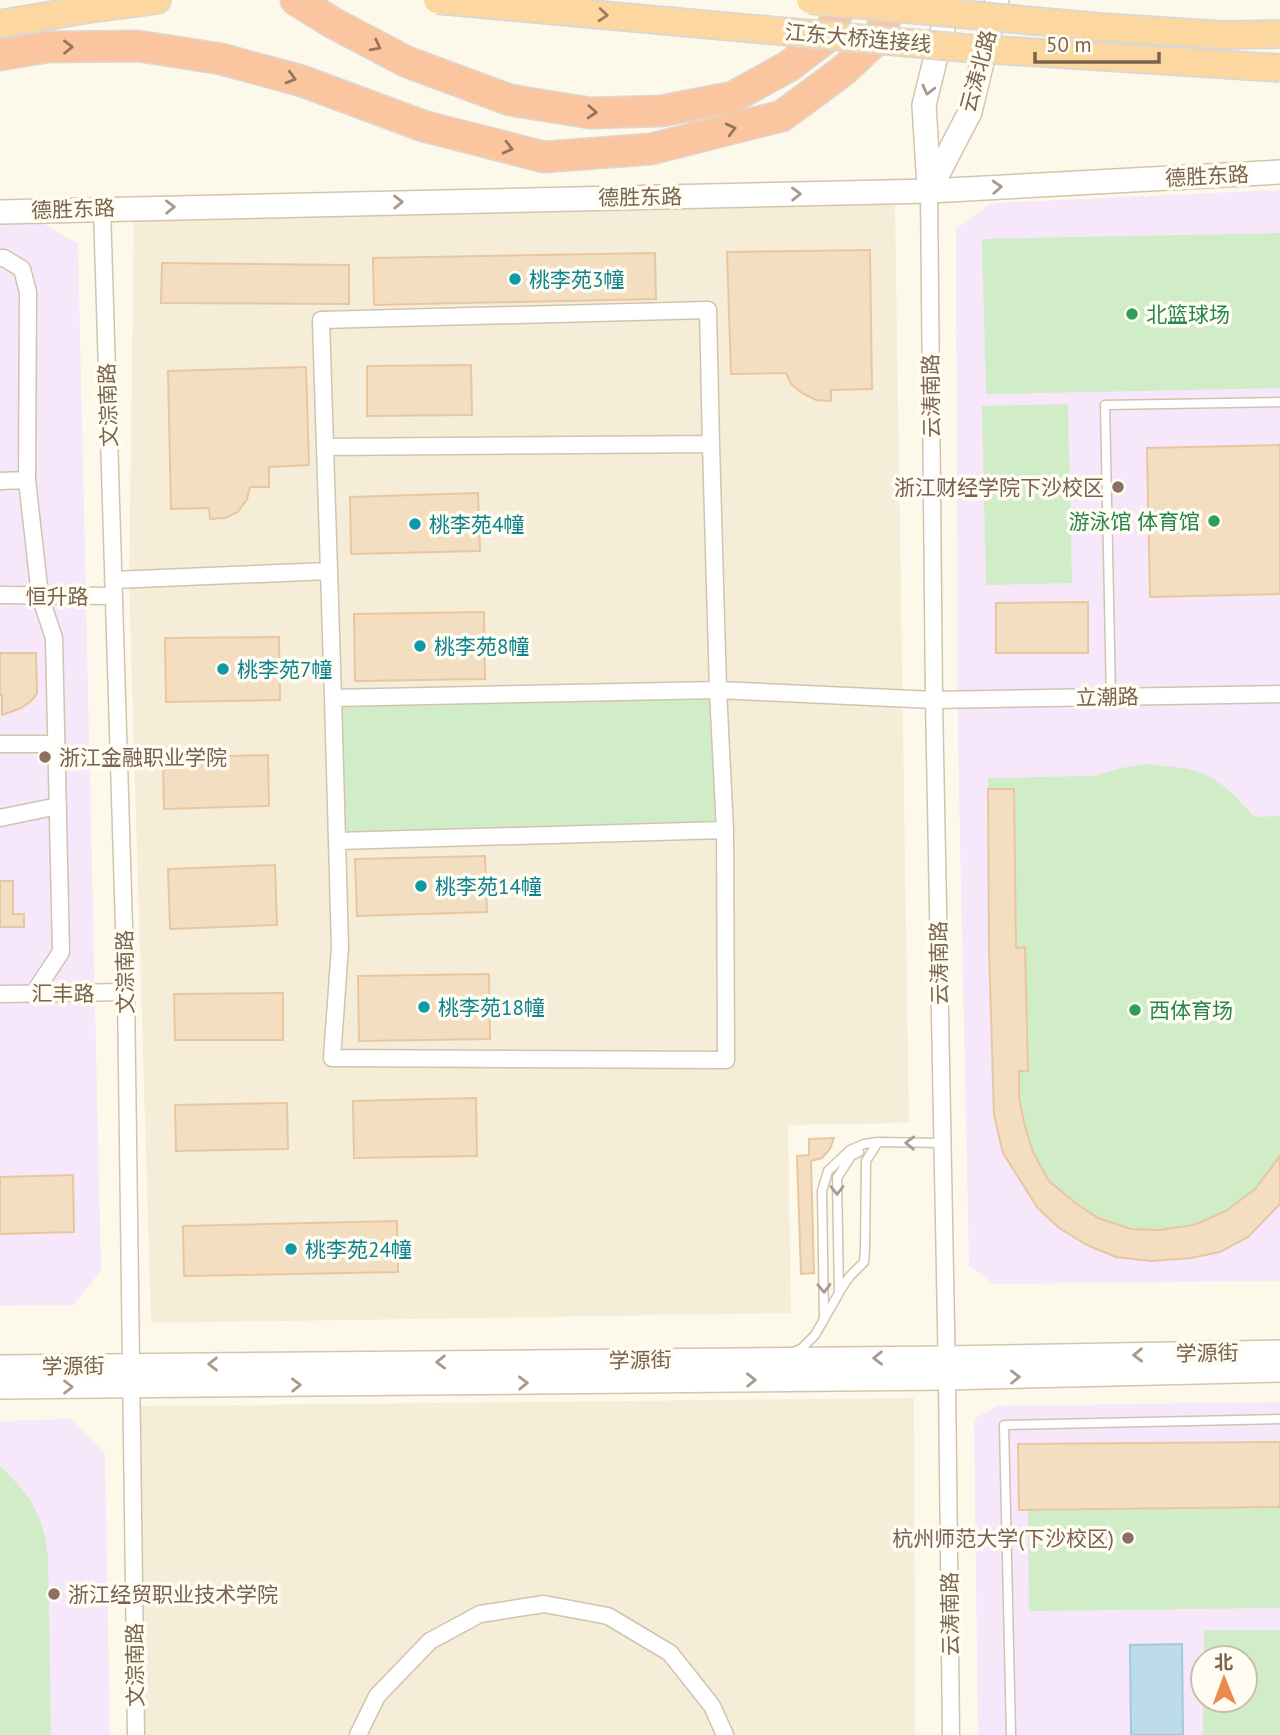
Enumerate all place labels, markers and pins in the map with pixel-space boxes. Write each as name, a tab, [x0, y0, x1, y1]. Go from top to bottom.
place label: 桃李苑3幢	[529, 266, 624, 293]
marker: 桃李苑3幢	[507, 271, 523, 287]
place label: 北篮球场	[1146, 301, 1230, 328]
marker: 北篮球场	[1124, 306, 1140, 322]
place label: 浙江财经学院下沙校区	[894, 474, 1104, 501]
marker: 浙江财经学院下沙校区	[1110, 479, 1126, 495]
place label: 游泳馆 体育馆	[1068, 508, 1200, 535]
place label: 桃李苑4幢	[429, 511, 524, 538]
marker: 游泳馆 体育馆	[1206, 513, 1222, 529]
marker: 桃李苑4幢	[407, 516, 423, 532]
place label: 桃李苑8幢	[434, 633, 529, 660]
marker: 桃李苑8幢	[412, 638, 428, 654]
place label: 桃李苑7幢	[237, 656, 332, 683]
marker: 桃李苑7幢	[215, 661, 231, 677]
place label: 浙江金融职业学院	[59, 744, 227, 771]
marker: 浙江金融职业学院	[37, 749, 53, 765]
place label: 桃李苑14幢	[435, 873, 542, 900]
marker: 桃李苑14幢	[413, 878, 429, 894]
place label: 桃李苑18幢	[438, 994, 545, 1021]
place label: 西体育场	[1149, 997, 1233, 1024]
marker: 桃李苑18幢	[416, 999, 432, 1015]
marker: 西体育场	[1127, 1002, 1143, 1018]
place label: 桃李苑24幢	[305, 1236, 412, 1263]
marker: 桃李苑24幢	[283, 1241, 299, 1257]
place label: 杭州师范大学(下沙校区)	[892, 1525, 1114, 1552]
marker: 杭州师范大学(下沙校区)	[1120, 1530, 1136, 1546]
place label: 浙江经贸职业技术学院	[68, 1581, 278, 1608]
marker: 浙江经贸职业技术学院	[46, 1586, 62, 1602]

